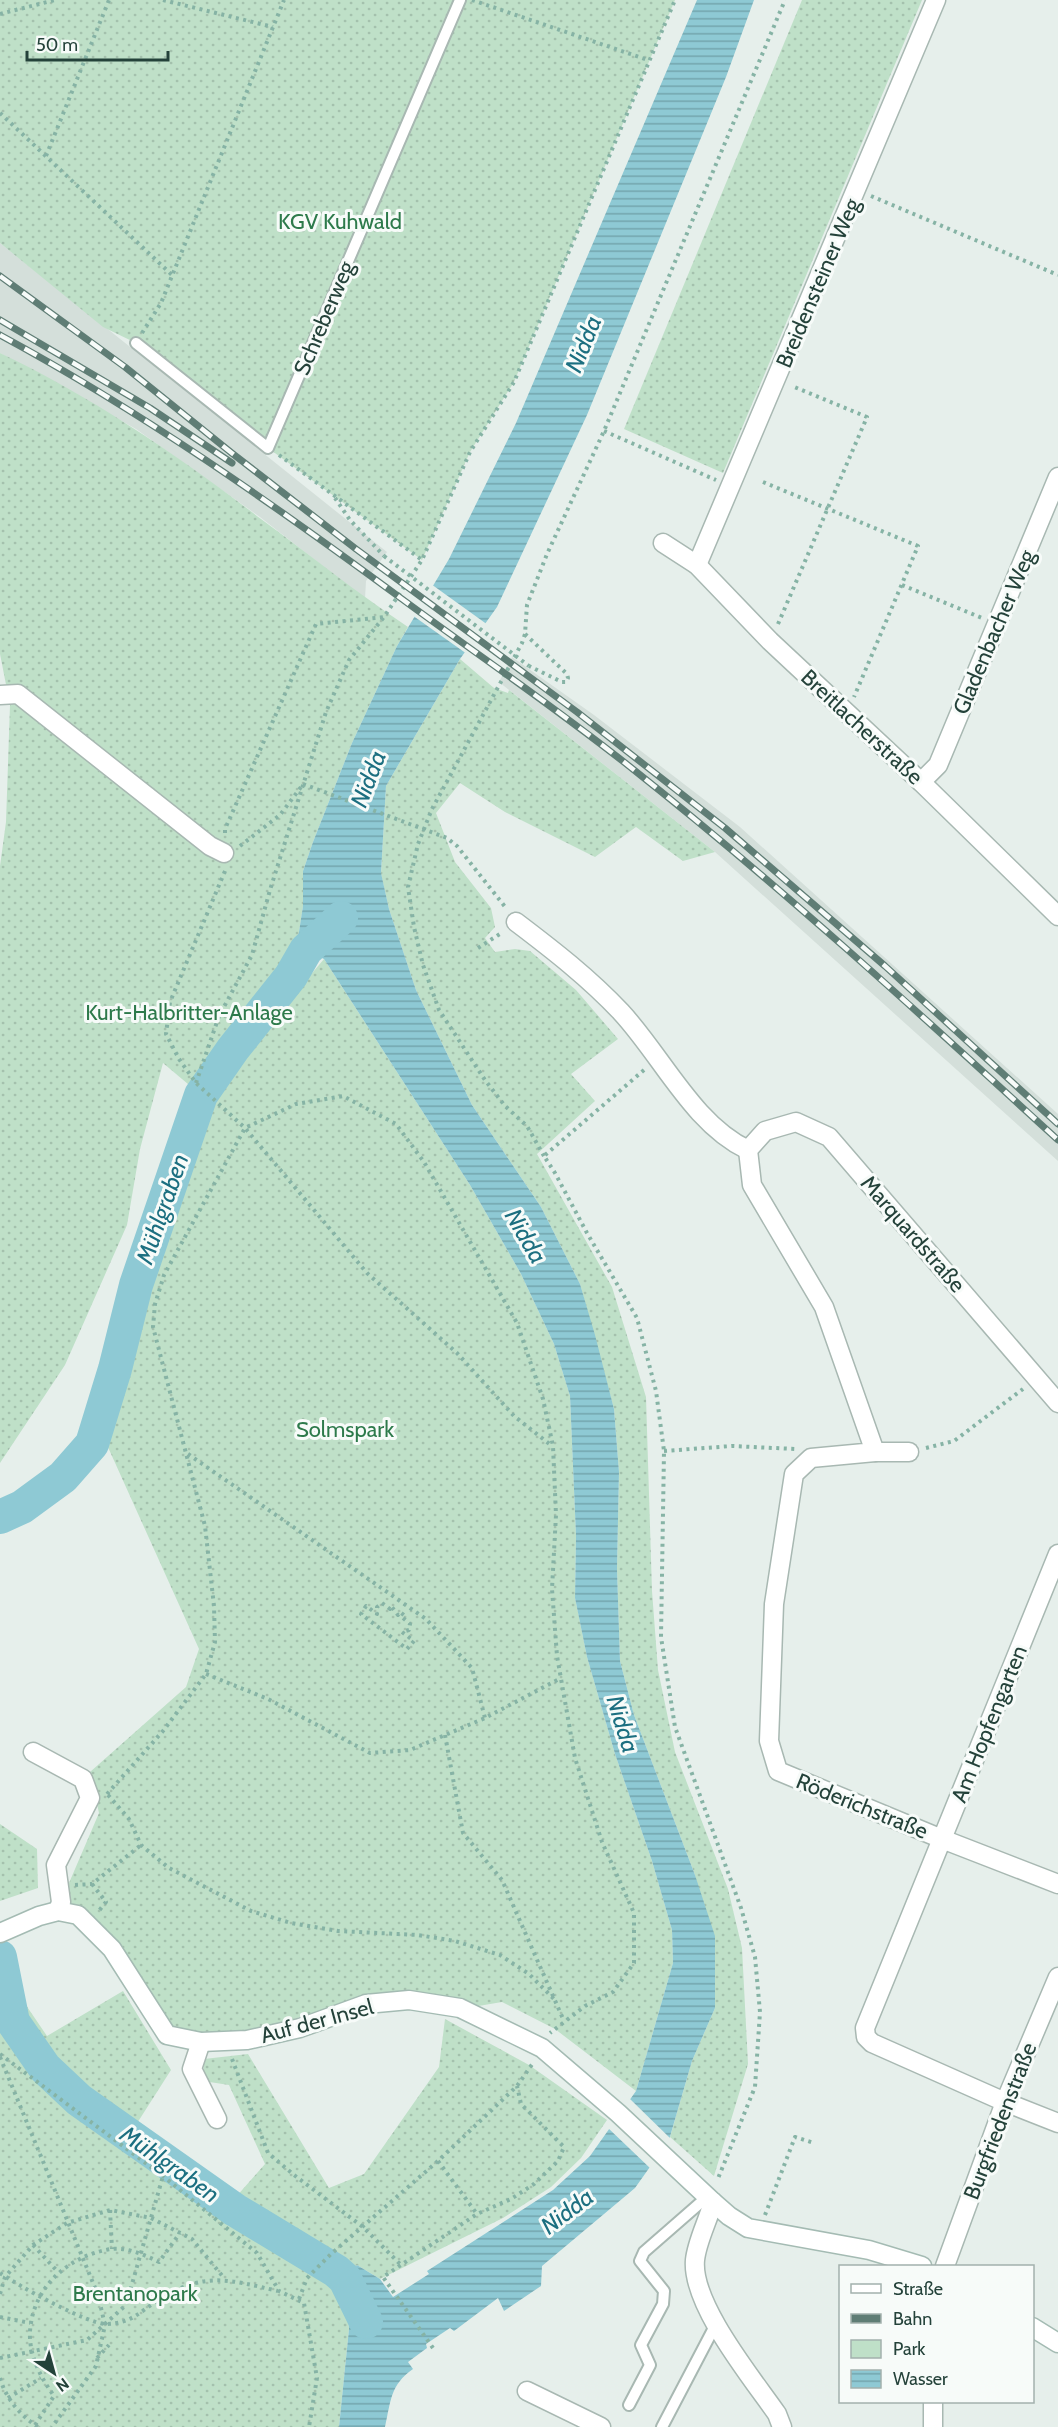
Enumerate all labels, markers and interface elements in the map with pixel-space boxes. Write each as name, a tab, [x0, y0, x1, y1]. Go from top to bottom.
scale bar	[27, 24, 168, 62]
text: 50 m	[36, 34, 78, 56]
street label: Breidensteiner Weg	[770, 193, 866, 372]
park label: KGV Kuhwald	[278, 208, 402, 235]
street label: Schreberweg	[288, 256, 361, 379]
water label: Nidda	[559, 311, 607, 377]
street label: Gladenbacher Weg	[947, 545, 1041, 718]
street label: Breitlacherstraße	[796, 664, 928, 790]
water label: Nidda	[344, 746, 392, 812]
park label: Kurt-Halbritter-Anlage	[85, 999, 293, 1026]
water label: Mühlgraben	[129, 1150, 194, 1269]
street label: Marquardstraße	[855, 1170, 971, 1298]
water label: Nidda	[499, 1203, 553, 1269]
park label: Solmspark	[296, 1416, 394, 1443]
street label: Am Hopfengarten	[945, 1641, 1033, 1807]
water label: Nidda	[601, 1692, 645, 1756]
street label: Röderichstraße	[792, 1767, 932, 1845]
street label: Auf der Insel	[258, 1993, 377, 2049]
street label: Burgfriedenstraße	[958, 2039, 1042, 2203]
water label: Mühlgraben	[114, 2119, 225, 2209]
water label: Nidda	[535, 2182, 599, 2240]
legend	[839, 2265, 1034, 2403]
text: Straße	[893, 2278, 943, 2300]
park label: Brentanopark	[72, 2280, 198, 2307]
text: Bahn	[893, 2308, 932, 2330]
text: Park	[893, 2338, 926, 2360]
north arrow	[24, 2343, 84, 2403]
text: Wasser	[893, 2368, 948, 2390]
text: N	[52, 2374, 73, 2396]

